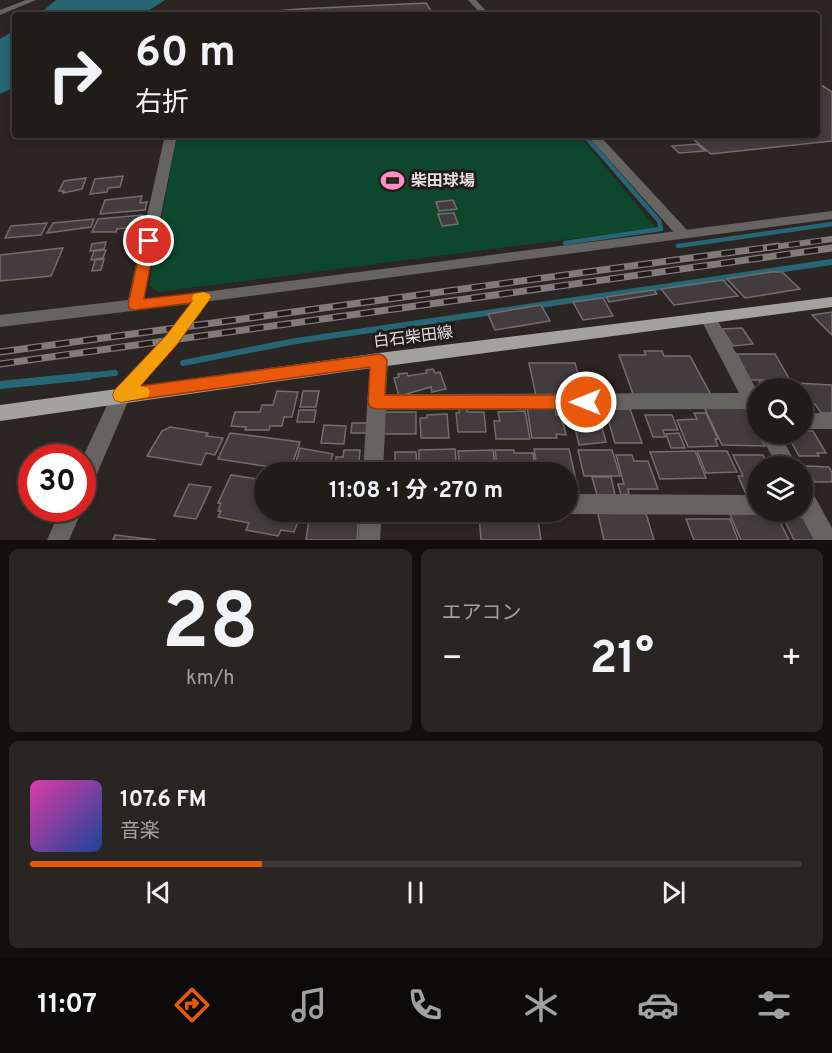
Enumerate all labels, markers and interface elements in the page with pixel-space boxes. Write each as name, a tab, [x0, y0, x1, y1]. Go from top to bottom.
text: 60 m	[135, 28, 236, 81]
icon: right	[36, 36, 114, 114]
text: 右折	[135, 87, 189, 121]
sports icon: 柴田球場	[380, 167, 406, 193]
place label: 柴田球場	[411, 172, 475, 192]
pin	[123, 215, 174, 266]
icon: arrive	[132, 224, 165, 257]
street label: 白石柴田線	[372, 323, 454, 353]
position arrow	[554, 370, 618, 434]
map controls	[747, 378, 813, 522]
button: search	[747, 378, 813, 444]
speed limit sign: 30	[18, 444, 96, 522]
button: layers	[747, 456, 813, 522]
text: 11:08 · 1 分 · 270 m	[329, 478, 503, 505]
text: 28	[162, 577, 259, 676]
text: エアコン	[442, 601, 522, 627]
text: 21°	[590, 632, 654, 689]
text: −	[442, 639, 463, 681]
text: +	[781, 639, 802, 681]
text: km/h	[186, 666, 235, 692]
text: 107.6 FM	[120, 787, 207, 814]
text: 音楽	[120, 819, 160, 845]
icon: previous	[142, 876, 175, 909]
icon: pause	[399, 876, 432, 909]
icon: next	[657, 876, 690, 909]
icon: directions	[171, 984, 213, 1026]
icon: music	[288, 984, 330, 1026]
icon: phone	[404, 984, 446, 1026]
icon: climate	[520, 984, 562, 1026]
icon: car	[637, 984, 679, 1026]
icon: filters	[753, 984, 795, 1026]
text: 11:07	[37, 988, 97, 1022]

